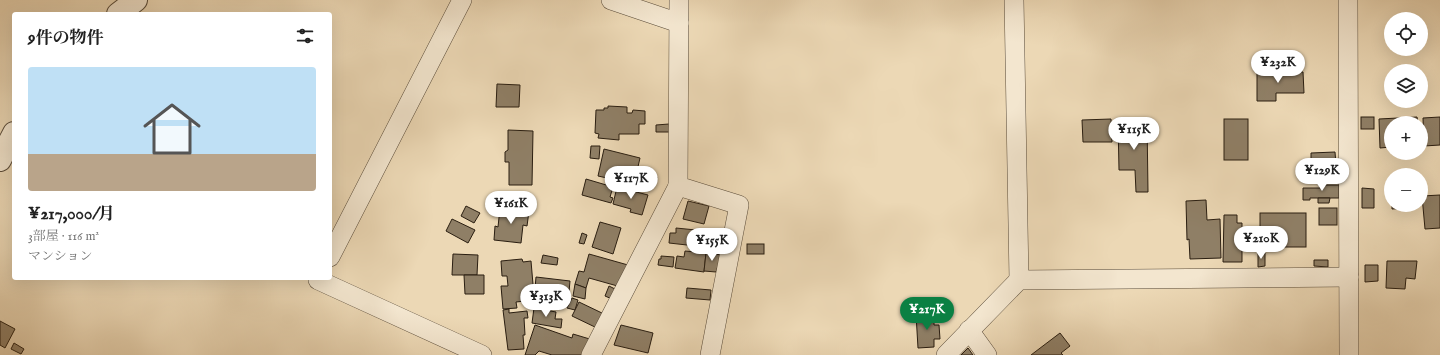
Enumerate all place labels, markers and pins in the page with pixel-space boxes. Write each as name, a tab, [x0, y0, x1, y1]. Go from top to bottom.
pin: ¥232K	[1250, 50, 1306, 84]
pin: ¥115K	[1106, 117, 1162, 151]
pin: ¥129K	[1294, 158, 1350, 192]
pin: ¥117K	[603, 166, 659, 200]
pin: ¥161K	[483, 191, 539, 225]
pin: ¥210K	[1233, 226, 1289, 260]
pin: ¥155K	[684, 228, 740, 262]
pin: ¥313K	[518, 284, 574, 318]
pin: ¥217K	[899, 297, 955, 331]

